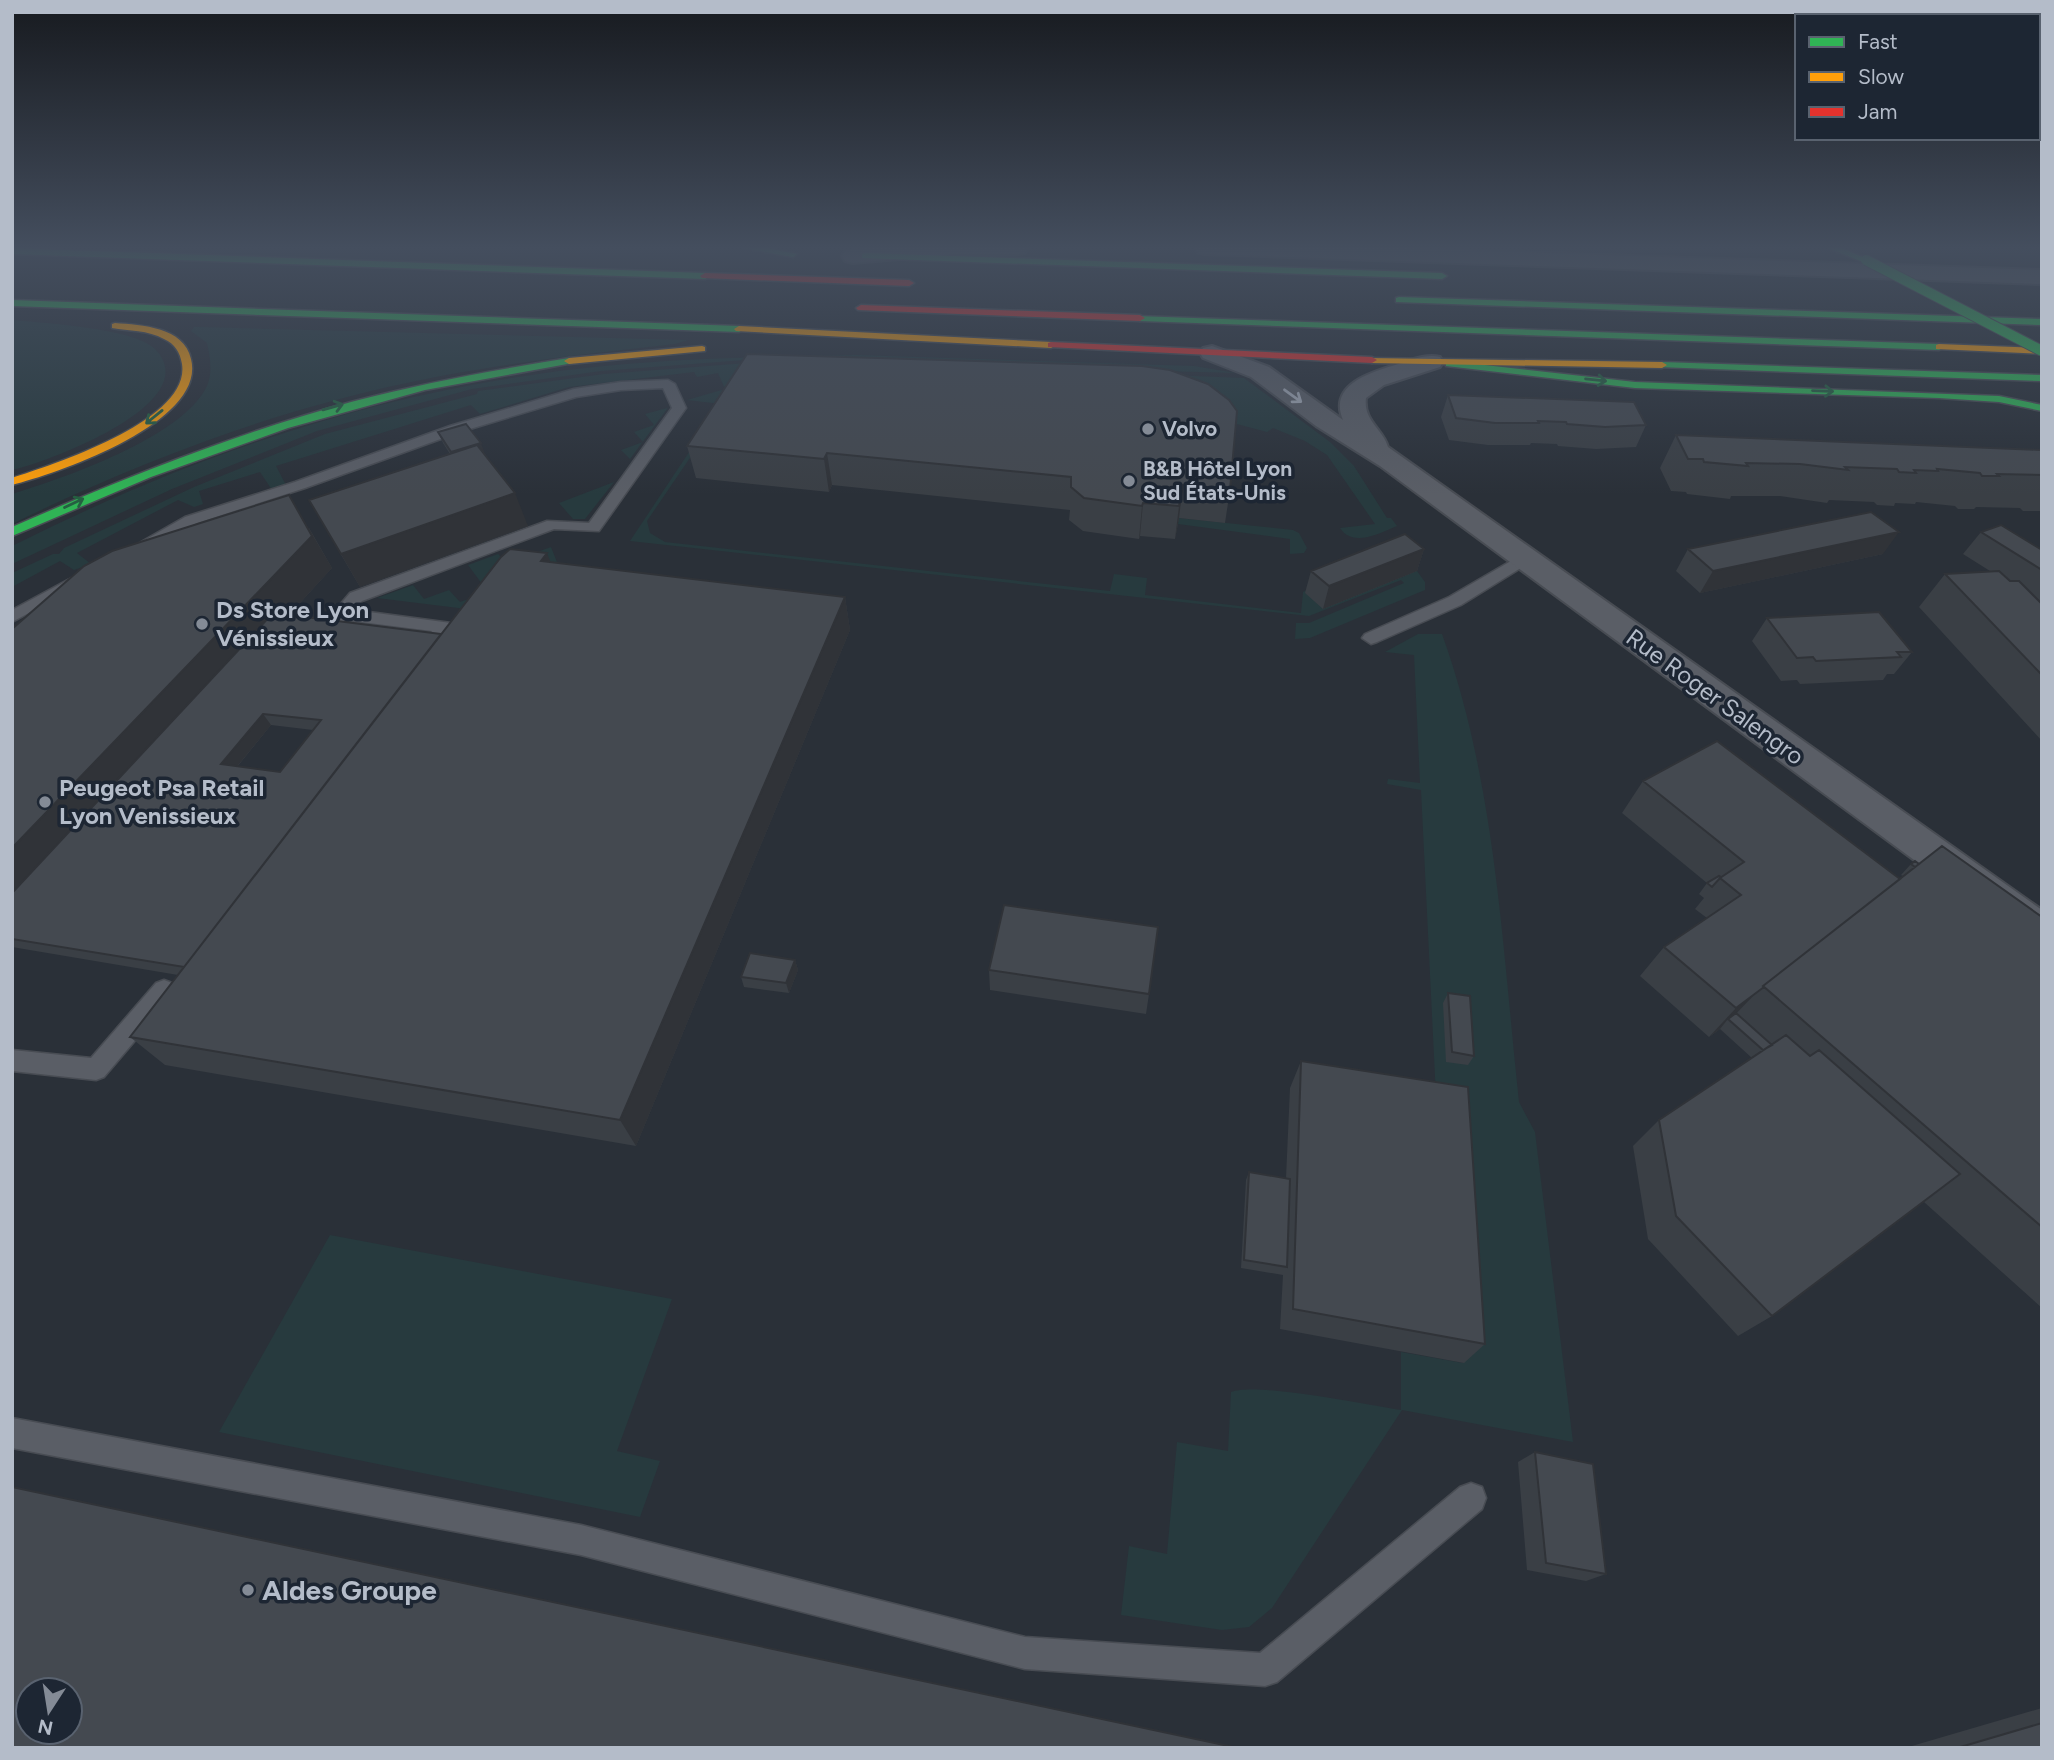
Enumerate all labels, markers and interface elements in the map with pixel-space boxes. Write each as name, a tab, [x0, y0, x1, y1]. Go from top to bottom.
legend	[1795, 14, 2040, 140]
text: Fast	[1858, 29, 1898, 54]
text: Slow	[1858, 64, 1904, 89]
text: Jam	[1858, 99, 1897, 124]
one-way arrow	[1584, 374, 1607, 387]
one-way arrow	[1811, 385, 1834, 398]
one-way arrow	[1283, 389, 1302, 404]
one-way arrow	[322, 400, 344, 413]
one-way arrow	[146, 409, 164, 424]
place label: Volvo	[1162, 416, 1217, 441]
marker: Volvo	[1140, 421, 1156, 437]
place label: B&B Hôtel Lyon Sud États-Unis	[1143, 456, 1292, 505]
marker: B&B Hôtel Lyon Sud États-Unis	[1121, 473, 1137, 489]
one-way arrow	[63, 496, 84, 509]
place label: Ds Store Lyon Vénissieux	[216, 595, 369, 652]
marker: Ds Store Lyon Vénissieux	[194, 616, 210, 632]
street label: Rue Roger Salengro	[1621, 622, 1810, 771]
place label: Peugeot Psa Retail Lyon Venissieux	[59, 773, 265, 830]
marker: Peugeot Psa Retail Lyon Venissieux	[37, 794, 53, 810]
place label: Aldes Groupe	[262, 1573, 437, 1607]
marker: Aldes Groupe	[240, 1582, 256, 1598]
north arrow	[14, 1676, 84, 1746]
text: N	[36, 1714, 55, 1740]

